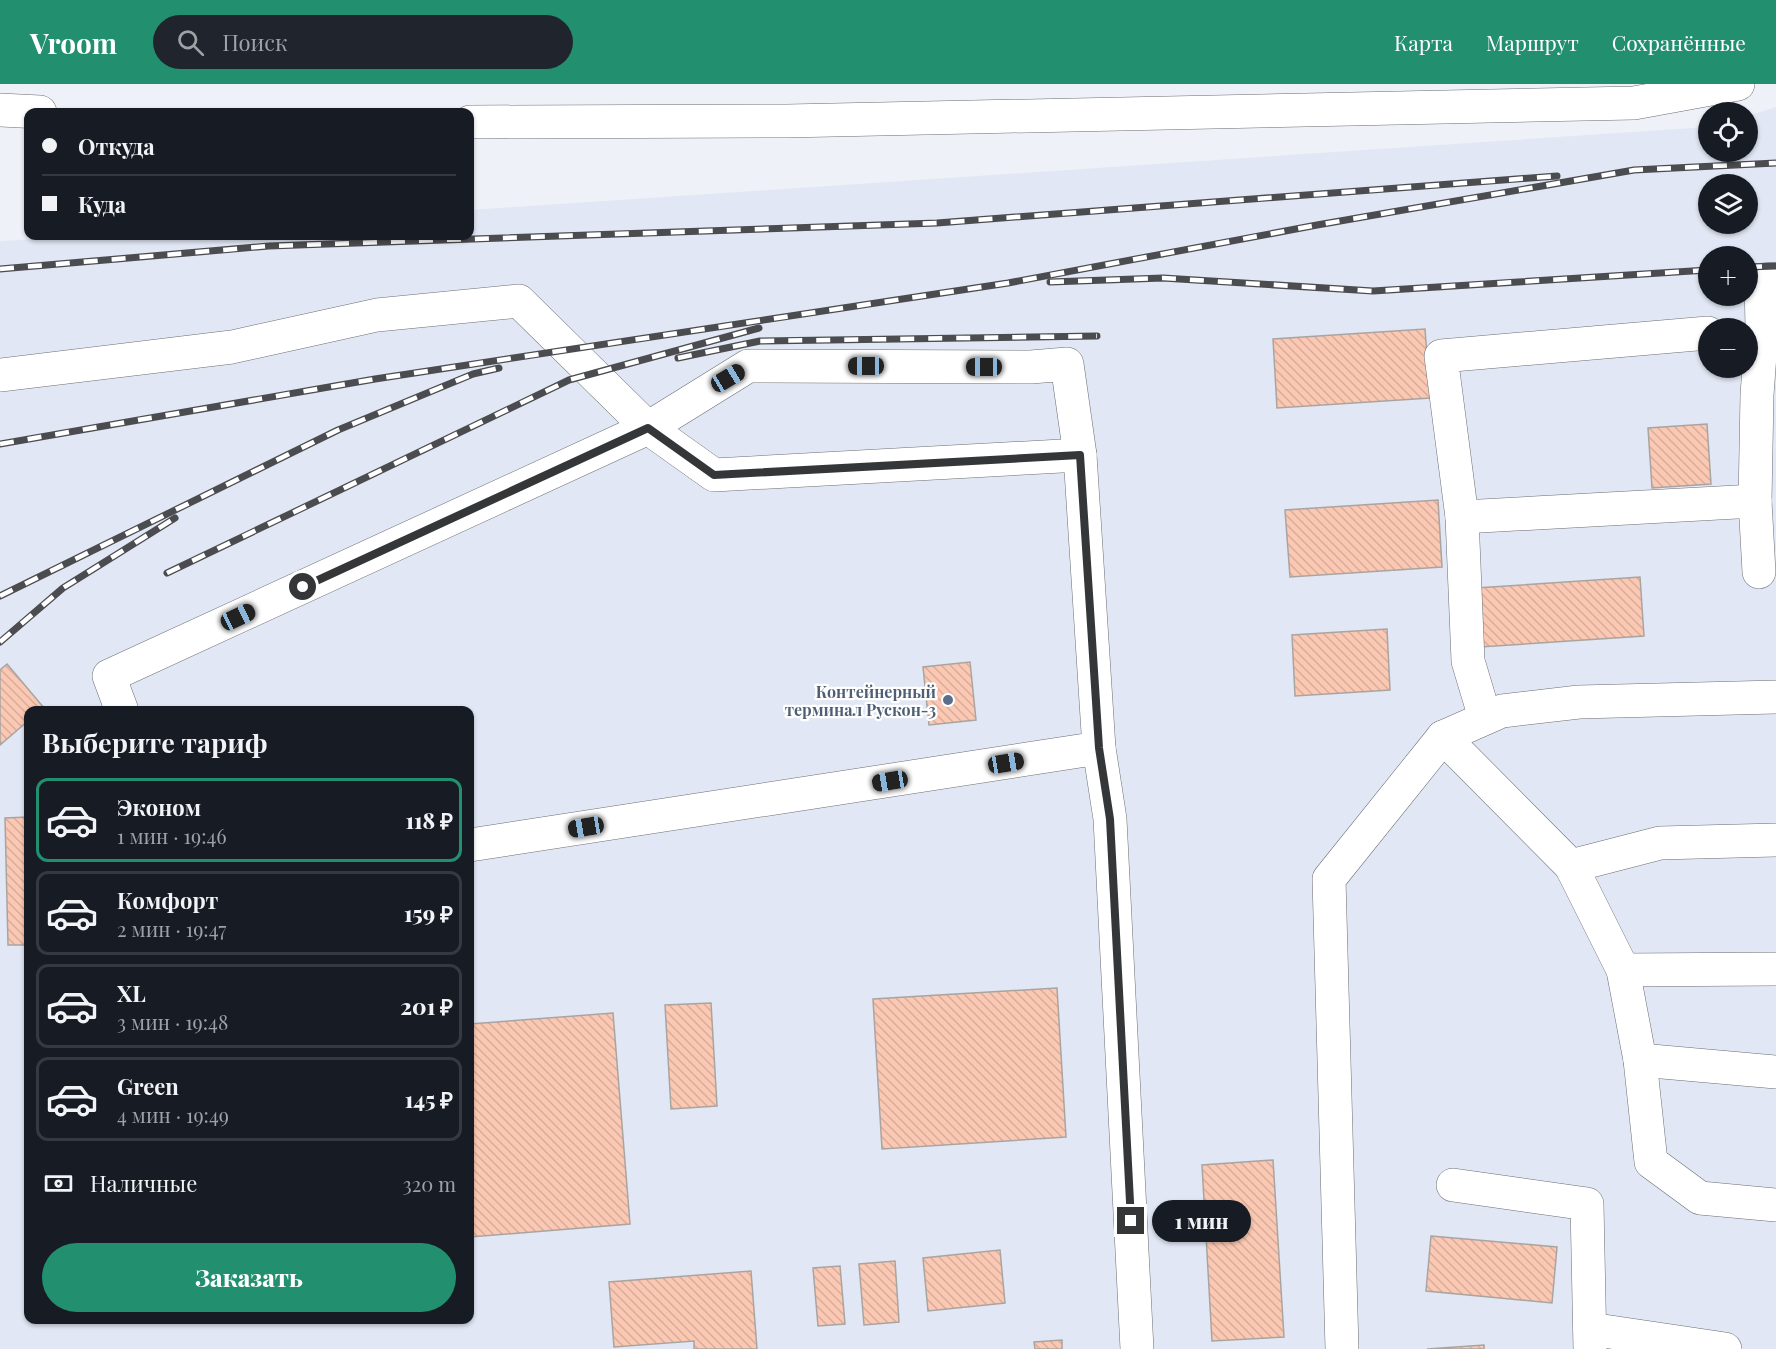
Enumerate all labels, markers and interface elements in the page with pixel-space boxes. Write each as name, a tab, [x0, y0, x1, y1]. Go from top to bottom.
search box	[153, 15, 573, 69]
text: Vroom	[30, 24, 117, 61]
icon: search	[174, 26, 207, 59]
text: Поиск	[222, 27, 288, 57]
text: Карта	[1394, 28, 1453, 56]
text: Маршрут	[1486, 28, 1579, 56]
text: Сохранённые	[1612, 28, 1746, 56]
map controls	[1698, 102, 1758, 378]
button: locate	[1698, 102, 1758, 162]
text: Откуда	[78, 131, 155, 161]
button: layers	[1698, 174, 1758, 234]
text: Куда	[78, 189, 126, 219]
button: +	[1698, 246, 1758, 306]
button: −	[1698, 318, 1758, 378]
car	[848, 357, 884, 375]
car	[966, 358, 1002, 376]
car	[708, 361, 748, 395]
route start	[289, 573, 316, 600]
car	[218, 601, 258, 633]
place label: Контейнерный терминал Рускон-3	[785, 681, 937, 720]
marker: Контейнерный терминал Рускон-3	[941, 693, 955, 707]
text: Выберите тариф	[42, 724, 268, 760]
car	[987, 751, 1025, 775]
car	[871, 769, 909, 793]
text: Эконом	[117, 792, 201, 822]
icon: car	[45, 793, 99, 847]
text: 118 ₽	[405, 805, 453, 835]
car	[567, 815, 605, 839]
text: 1 мин · 19:46	[117, 822, 227, 849]
text: Комфорт	[117, 885, 218, 915]
icon: car	[45, 886, 99, 940]
text: 159 ₽	[404, 898, 453, 928]
text: 2 мин · 19:47	[117, 915, 226, 942]
text: XL	[117, 978, 146, 1008]
icon: car	[45, 979, 99, 1033]
text: 201 ₽	[400, 991, 453, 1021]
text: 3 мин · 19:48	[117, 1008, 228, 1035]
text: Green	[117, 1071, 179, 1101]
icon: car	[45, 1072, 99, 1126]
text: 145 ₽	[405, 1084, 453, 1114]
text: 4 мин · 19:49	[117, 1101, 229, 1128]
icon: cash	[42, 1167, 75, 1200]
text: Наличные	[90, 1168, 197, 1198]
text: 320 m	[403, 1170, 456, 1197]
callout: 1 мин	[1152, 1200, 1251, 1242]
route end	[1117, 1207, 1144, 1234]
text: 1 мин	[1175, 1207, 1228, 1234]
button: Заказать	[42, 1243, 456, 1312]

